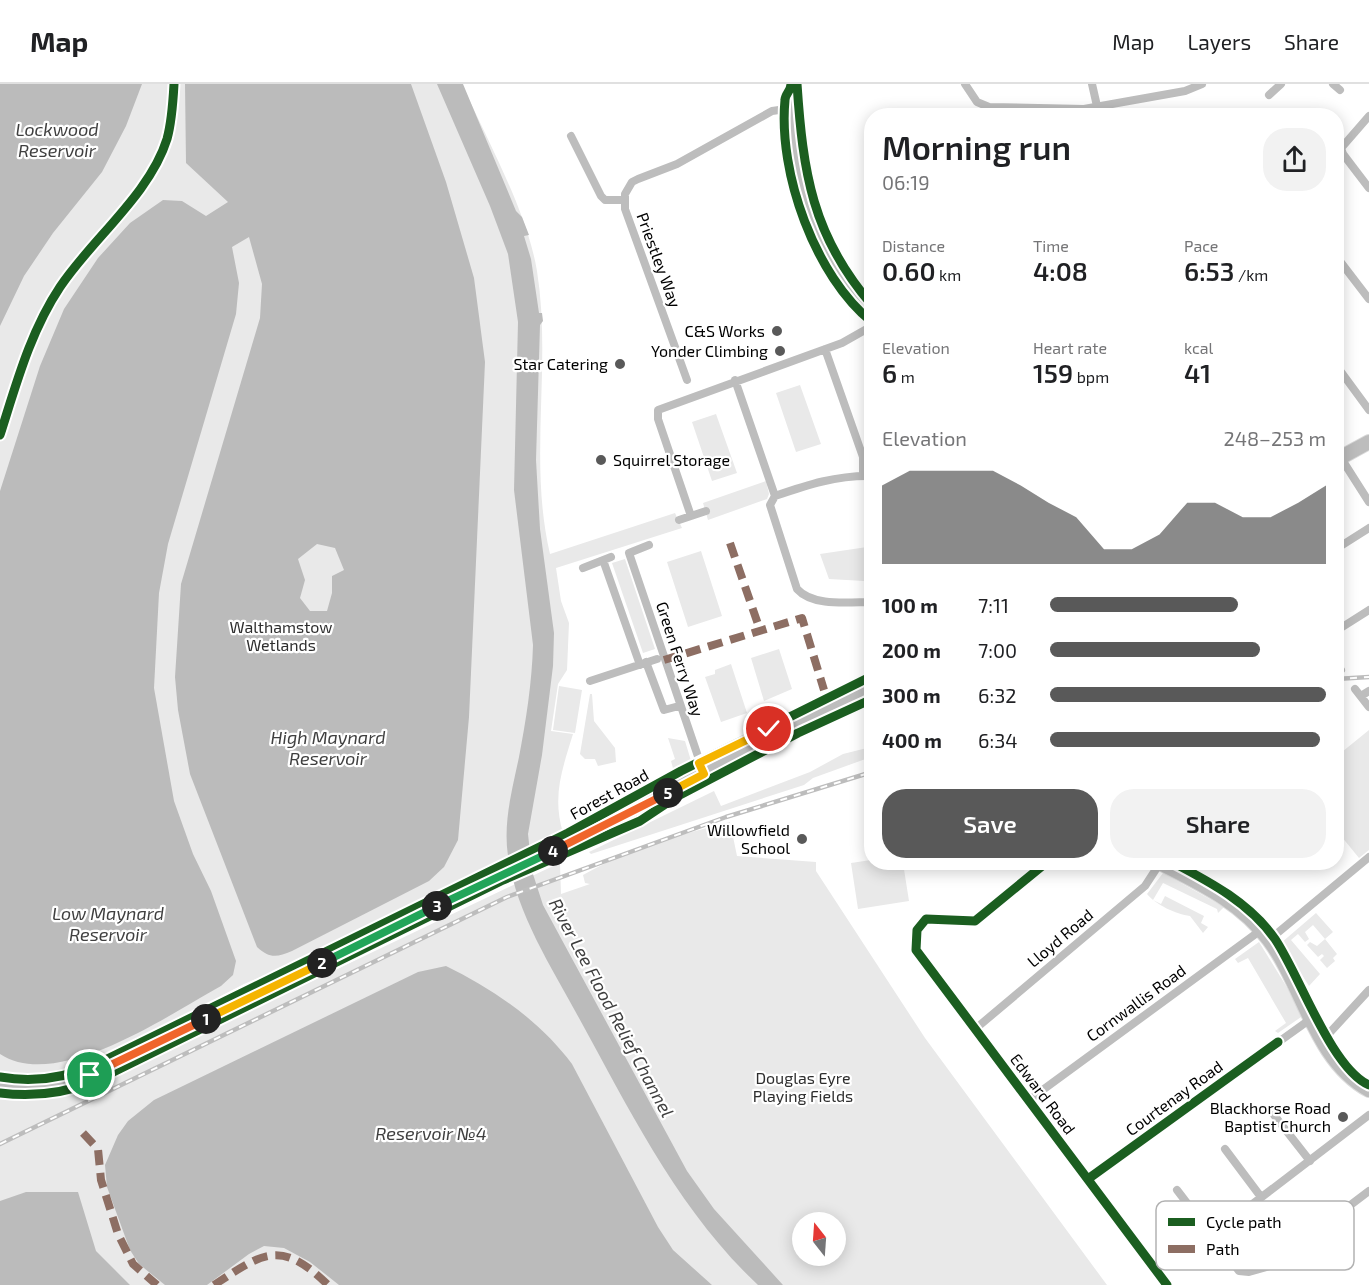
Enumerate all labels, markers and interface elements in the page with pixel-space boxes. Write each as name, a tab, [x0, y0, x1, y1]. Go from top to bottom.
text: Map	[30, 24, 88, 58]
text: Map	[1112, 29, 1154, 54]
text: Layers	[1187, 29, 1251, 54]
text: Share	[1284, 29, 1339, 54]
water label: Lockwood Reservoir	[15, 118, 99, 161]
text: Morning run	[882, 127, 1071, 167]
button: share	[1263, 128, 1326, 191]
text: 06:19	[882, 170, 930, 194]
street label: Priestley Way	[634, 210, 686, 310]
text: Distance	[882, 236, 945, 255]
text: Time	[1033, 236, 1069, 255]
text: Pace	[1184, 236, 1218, 255]
text: 0.60	[882, 255, 936, 286]
text: 4:08	[1033, 255, 1088, 286]
text: 6:53	[1184, 255, 1234, 286]
text: km	[936, 265, 961, 284]
text: /km	[1234, 265, 1268, 284]
place label: C&S Works	[685, 321, 765, 340]
marker: C&S Works	[770, 324, 784, 338]
text: Elevation	[882, 338, 950, 357]
text: Heart rate	[1033, 338, 1107, 357]
text: kcal	[1184, 338, 1213, 357]
place label: Yonder Climbing	[651, 341, 768, 360]
marker: Yonder Climbing	[773, 344, 787, 358]
place label: Star Catering	[513, 354, 608, 373]
marker: Star Catering	[613, 357, 627, 371]
text: 6	[882, 357, 897, 388]
text: 159	[1033, 357, 1073, 388]
text: 41	[1184, 357, 1211, 388]
text: m	[897, 367, 915, 386]
text: bpm	[1073, 367, 1109, 386]
text: Elevation	[882, 426, 967, 450]
text: 248–253 m	[1223, 426, 1326, 450]
place label: Squirrel Storage	[613, 450, 730, 469]
marker: Squirrel Storage	[594, 453, 608, 467]
text: 100 m	[882, 593, 938, 617]
text: 7:11	[978, 593, 1009, 617]
street label: Green Ferry Way	[653, 599, 708, 719]
park label: Walthamstow Wetlands	[229, 617, 333, 654]
text: 200 m	[882, 638, 941, 662]
text: 7:00	[978, 638, 1017, 662]
text: 300 m	[882, 683, 941, 707]
text: 6:32	[978, 683, 1017, 707]
pin	[743, 703, 794, 754]
icon: check	[752, 712, 785, 745]
water label: High Maynard Reservoir	[270, 726, 386, 769]
text: 400 m	[882, 728, 942, 752]
text: 6:34	[978, 728, 1018, 752]
street label: Forest Road	[566, 764, 651, 823]
pin: 5	[653, 778, 683, 808]
text: 5	[664, 783, 672, 802]
button: Save	[882, 789, 1098, 858]
button: Share	[1110, 789, 1326, 858]
place label: Willowfield School	[707, 820, 790, 857]
marker: Willowfield School	[795, 832, 809, 846]
pin: 4	[538, 836, 568, 866]
text: 4	[548, 841, 558, 860]
pin: 3	[422, 891, 452, 921]
water label: River Lee Flood Relief Channel	[545, 894, 679, 1121]
text: 3	[432, 896, 442, 915]
water label: Low Maynard Reservoir	[52, 902, 164, 945]
street label: Lloyd Road	[1023, 905, 1096, 971]
pin: 2	[307, 948, 337, 978]
text: 2	[317, 953, 327, 972]
street label: Cornwallis Road	[1082, 960, 1189, 1045]
pin: 1	[191, 1004, 221, 1034]
text: 1	[203, 1009, 209, 1028]
pin	[64, 1049, 115, 1100]
street label: Edward Road	[1007, 1050, 1080, 1138]
street label: Courtenay Road	[1122, 1056, 1226, 1139]
icon: arrive	[73, 1058, 106, 1091]
park label: Douglas Eyre Playing Fields	[753, 1068, 853, 1105]
place label: Blackhorse Road Baptist Church	[1210, 1098, 1331, 1135]
marker: Blackhorse Road Baptist Church	[1336, 1110, 1350, 1124]
water label: Reservoir №4	[375, 1122, 487, 1144]
legend	[1156, 1201, 1354, 1270]
north arrow	[792, 1212, 846, 1266]
map controls	[792, 1212, 846, 1266]
text: Cycle path	[1206, 1212, 1282, 1231]
text: Path	[1206, 1239, 1240, 1258]

